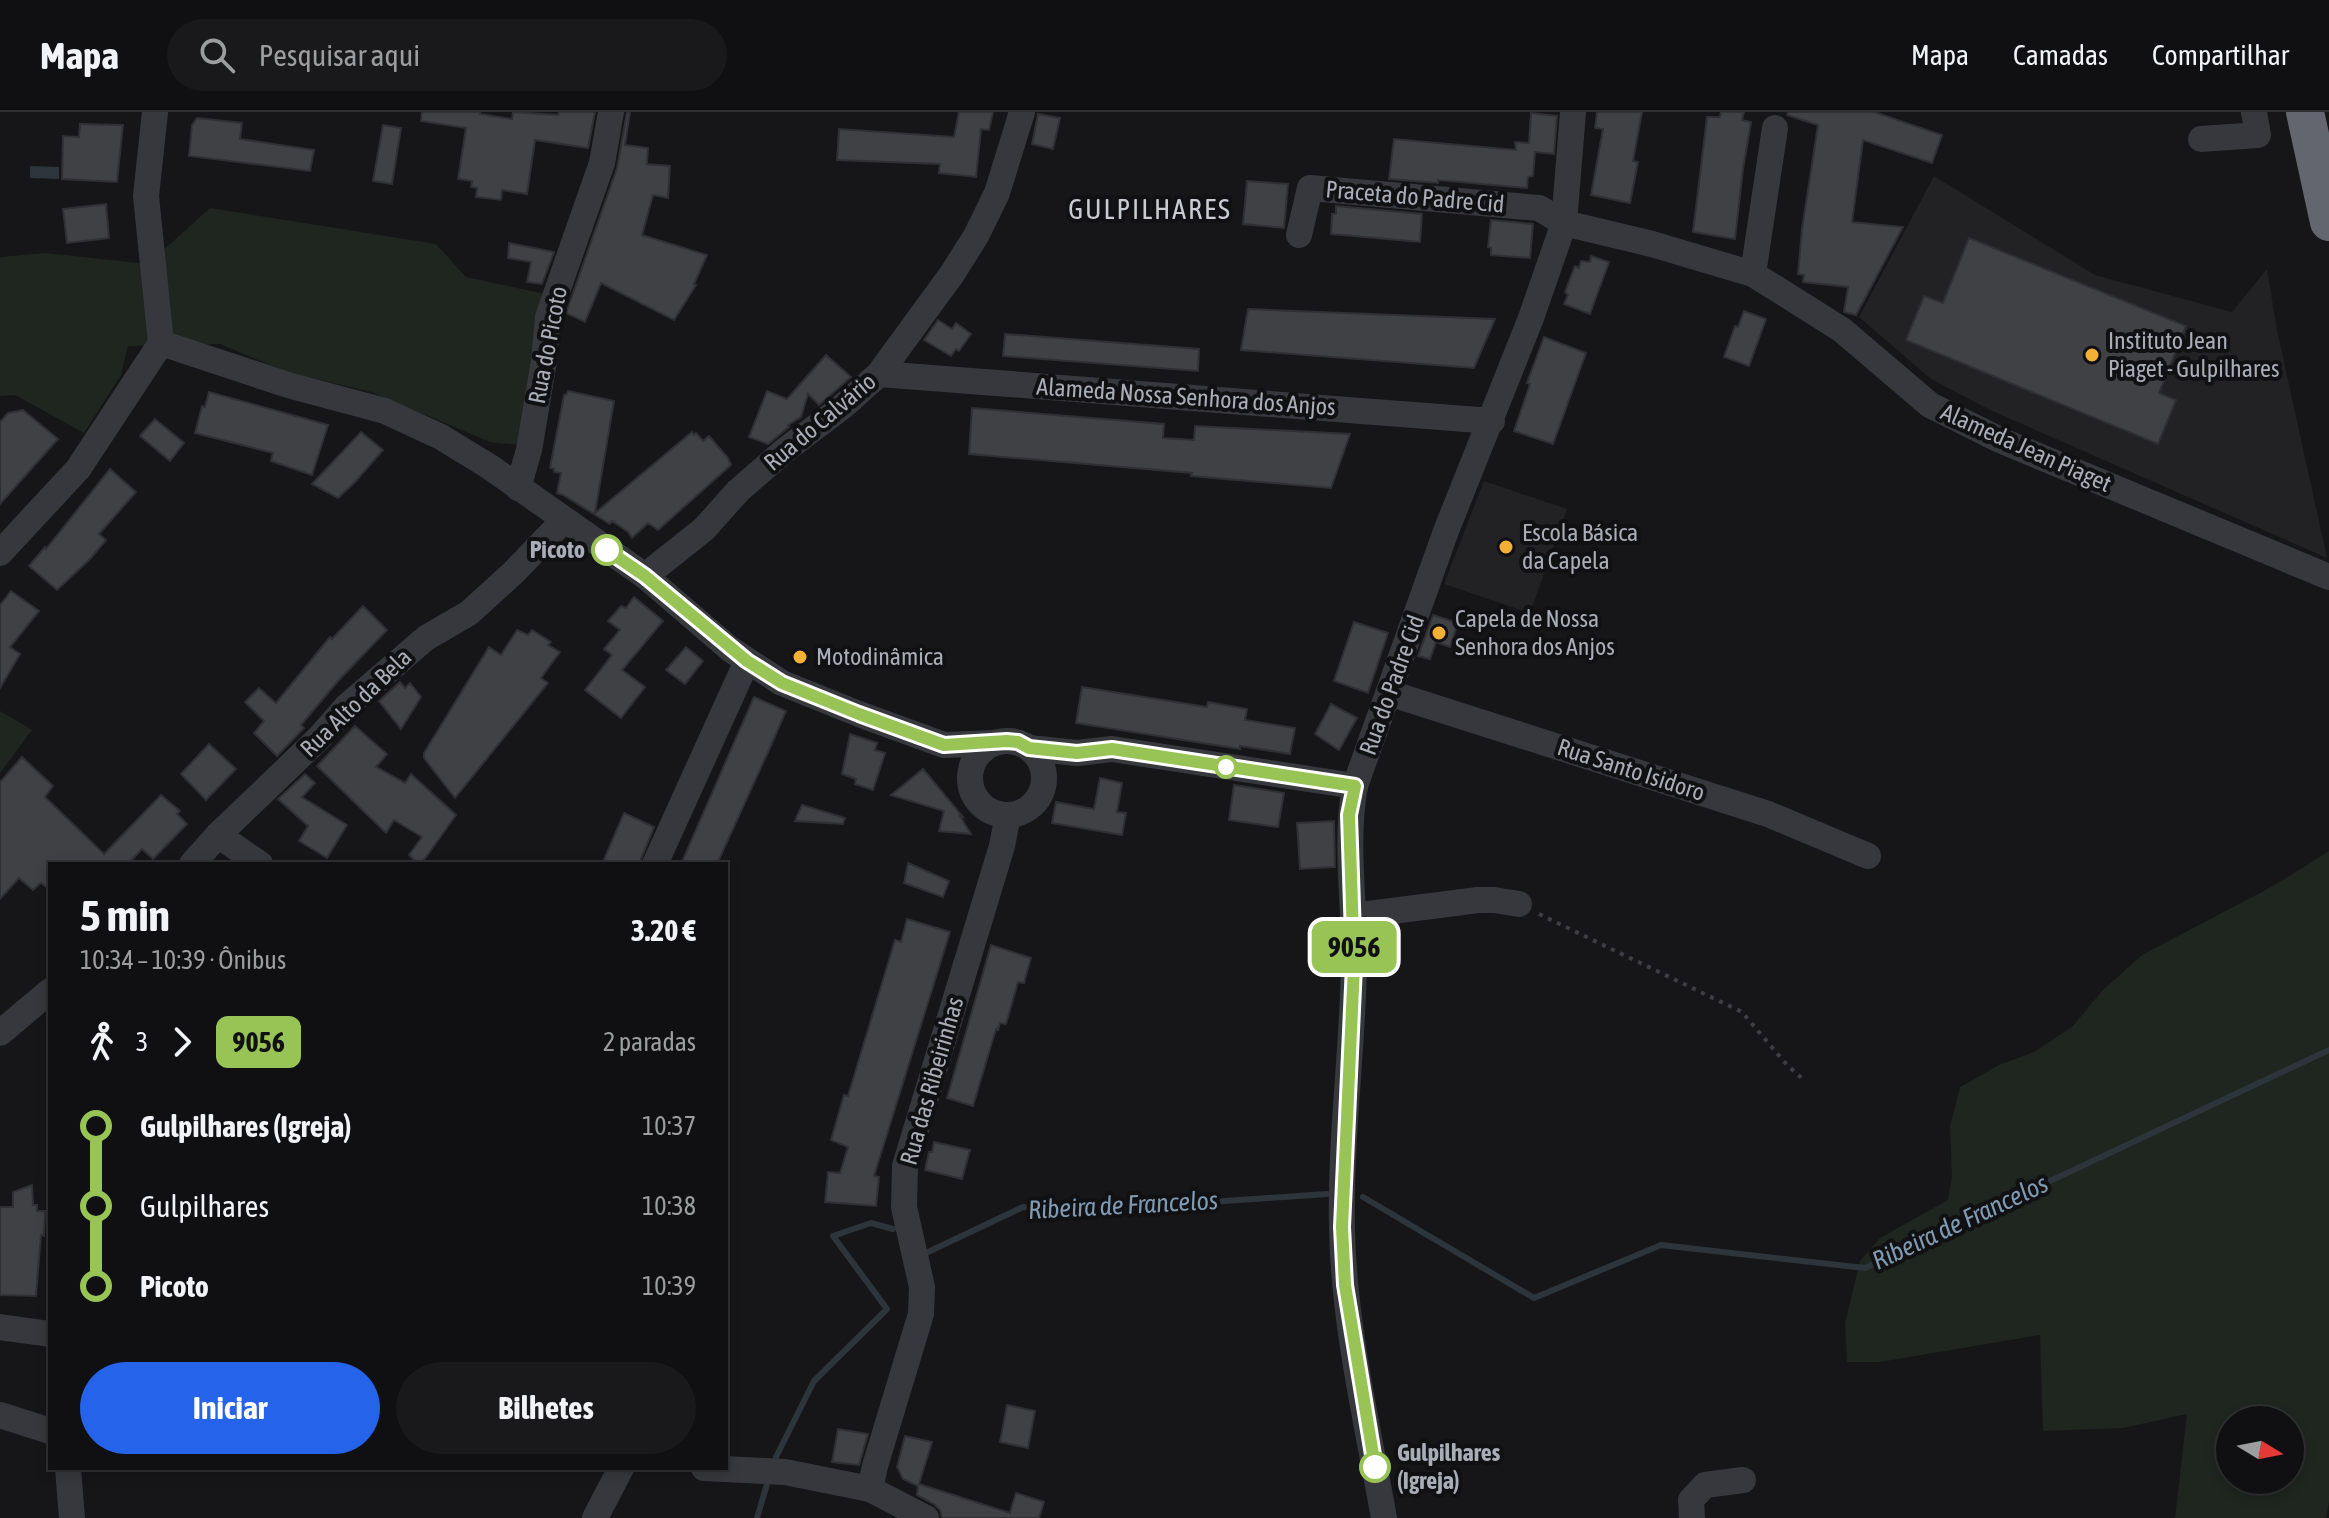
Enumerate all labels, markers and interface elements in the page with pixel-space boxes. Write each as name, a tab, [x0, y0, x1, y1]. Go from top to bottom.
search box	[167, 19, 727, 91]
icon: search	[195, 33, 239, 77]
text: Mapa	[40, 34, 119, 77]
text: Pesquisar aqui	[259, 38, 420, 72]
text: Mapa	[1911, 39, 1969, 71]
text: Camadas	[2013, 39, 2108, 71]
text: Compartilhar	[2152, 39, 2289, 71]
street label: Praceta do Padre Cid	[1325, 175, 1506, 218]
district label: GULPILHARES	[1068, 193, 1232, 225]
street label: Rua do Picoto	[523, 284, 572, 406]
place label: Instituto Jean Piaget - Gulpilhares	[2108, 327, 2279, 382]
marker: Instituto Jean Piaget - Gulpilhares	[2083, 346, 2101, 364]
street label: Rua do Calvário	[759, 367, 881, 476]
street label: Alameda Nossa Senhora dos Anjos	[1036, 373, 1336, 420]
street label: Alameda Jean Piaget	[1937, 398, 2116, 497]
place label: Escola Básica da Capela	[1522, 519, 1638, 574]
marker: Picoto	[592, 535, 622, 565]
place label: Picoto	[530, 536, 585, 563]
marker: Escola Básica da Capela	[1497, 538, 1515, 556]
place label: Capela de Nossa Senhora dos Anjos	[1455, 605, 1615, 660]
street label: Rua do Padre Cid	[1354, 611, 1429, 758]
marker: Capela de Nossa Senhora dos Anjos	[1430, 624, 1448, 642]
street label: Rua Alto da Bela	[295, 643, 416, 762]
place label: Motodinâmica	[816, 643, 944, 670]
marker: Motodinâmica	[791, 648, 809, 666]
street label: Rua Santo Isidoro	[1554, 733, 1708, 806]
unlabelled marker	[1215, 756, 1237, 778]
text: 5 min	[80, 890, 170, 940]
text: 3.20 €	[631, 913, 696, 947]
line badge: 9056	[1298, 921, 1410, 973]
text: 9056	[1328, 931, 1380, 963]
text: 10:34 – 10:39 · Ônibus	[80, 945, 286, 975]
street label: Rua das Ribeirinhas	[895, 994, 968, 1168]
icon: walk	[80, 1020, 124, 1064]
icon: forward	[160, 1020, 204, 1064]
text: 9056	[232, 1026, 285, 1058]
text: 3	[136, 1027, 148, 1057]
text: 2 paradas	[603, 1027, 696, 1057]
text: Gulpilhares (Igreja)	[140, 1109, 351, 1143]
text: 10:37	[642, 1111, 696, 1141]
water label: Ribeira de Francelos	[1867, 1168, 2053, 1276]
water label: Ribeira de Francelos	[1027, 1185, 1219, 1225]
text: Gulpilhares	[140, 1189, 269, 1223]
text: 10:38	[642, 1191, 696, 1221]
text: Picoto	[140, 1269, 209, 1303]
text: 10:39	[642, 1271, 696, 1301]
button: Iniciar	[80, 1362, 380, 1454]
button: Bilhetes	[396, 1362, 696, 1454]
north arrow	[2216, 1406, 2304, 1494]
map controls	[2216, 1406, 2304, 1494]
place label: Gulpilhares (Igreja)	[1397, 1439, 1501, 1494]
marker: Gulpilhares (Igreja)	[1360, 1452, 1390, 1482]

